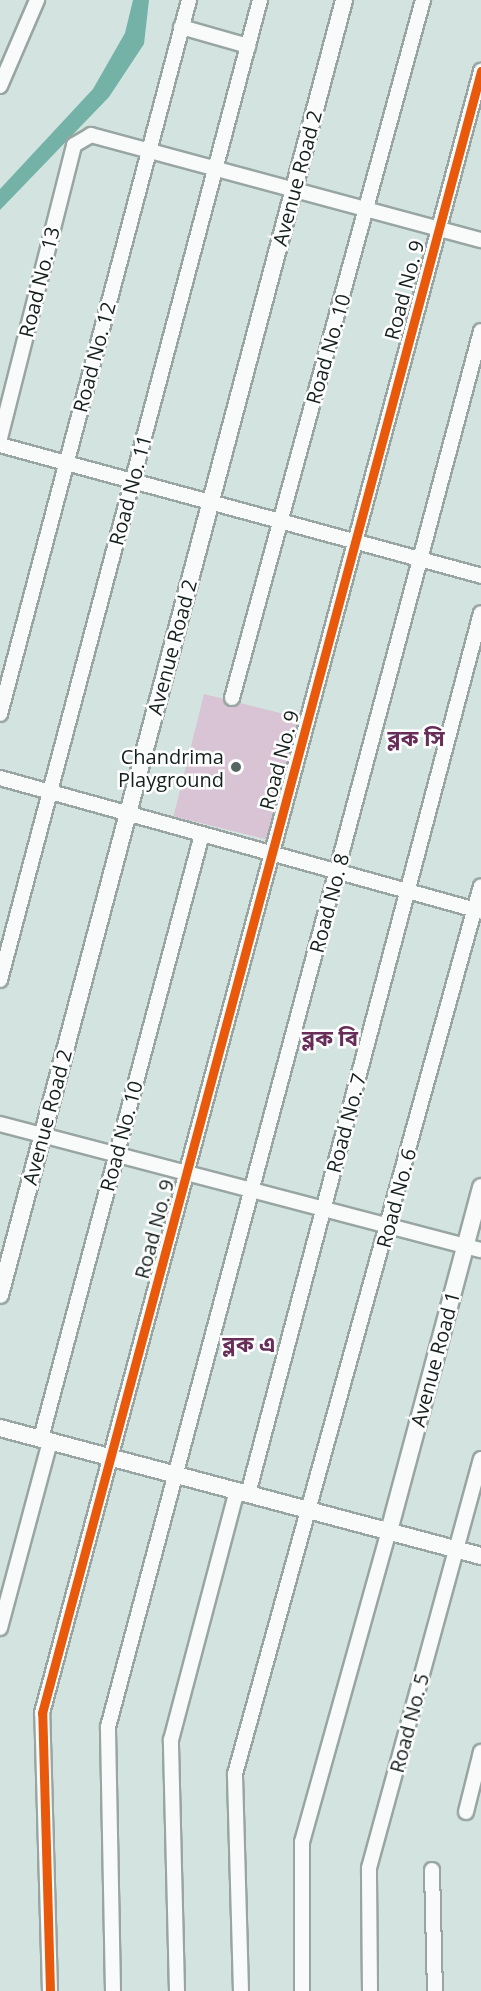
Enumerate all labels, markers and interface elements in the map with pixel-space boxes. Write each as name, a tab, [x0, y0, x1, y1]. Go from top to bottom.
street label: Avenue Road 2	[267, 108, 327, 248]
street label: Road No. 13	[14, 224, 64, 340]
street label: Road No. 9	[379, 238, 429, 342]
street label: Road No. 10	[301, 291, 355, 407]
street label: Road No. 12	[68, 299, 120, 415]
street label: Road No. 11	[104, 432, 156, 548]
street label: Avenue Road 2	[142, 577, 202, 717]
street label: Road No. 9	[254, 708, 304, 812]
district label: ব্লক সি	[387, 725, 445, 751]
place label: Chandrima Playground	[118, 744, 224, 791]
marker: Chandrima Playground	[229, 760, 243, 774]
street label: Road No. 8	[304, 851, 354, 955]
district label: ব্লক বি	[302, 1025, 358, 1051]
street label: Avenue Road 2	[17, 1047, 77, 1187]
street label: Road No. 7	[321, 1071, 371, 1175]
street label: Road No. 10	[95, 1078, 147, 1194]
street label: Road No. 6	[371, 1146, 421, 1250]
street label: Road No. 9	[129, 1177, 179, 1281]
street label: Avenue Road 1	[405, 1289, 465, 1429]
district label: ব্লক এ	[223, 1331, 275, 1357]
street label: Road No. 5	[384, 1671, 434, 1775]

